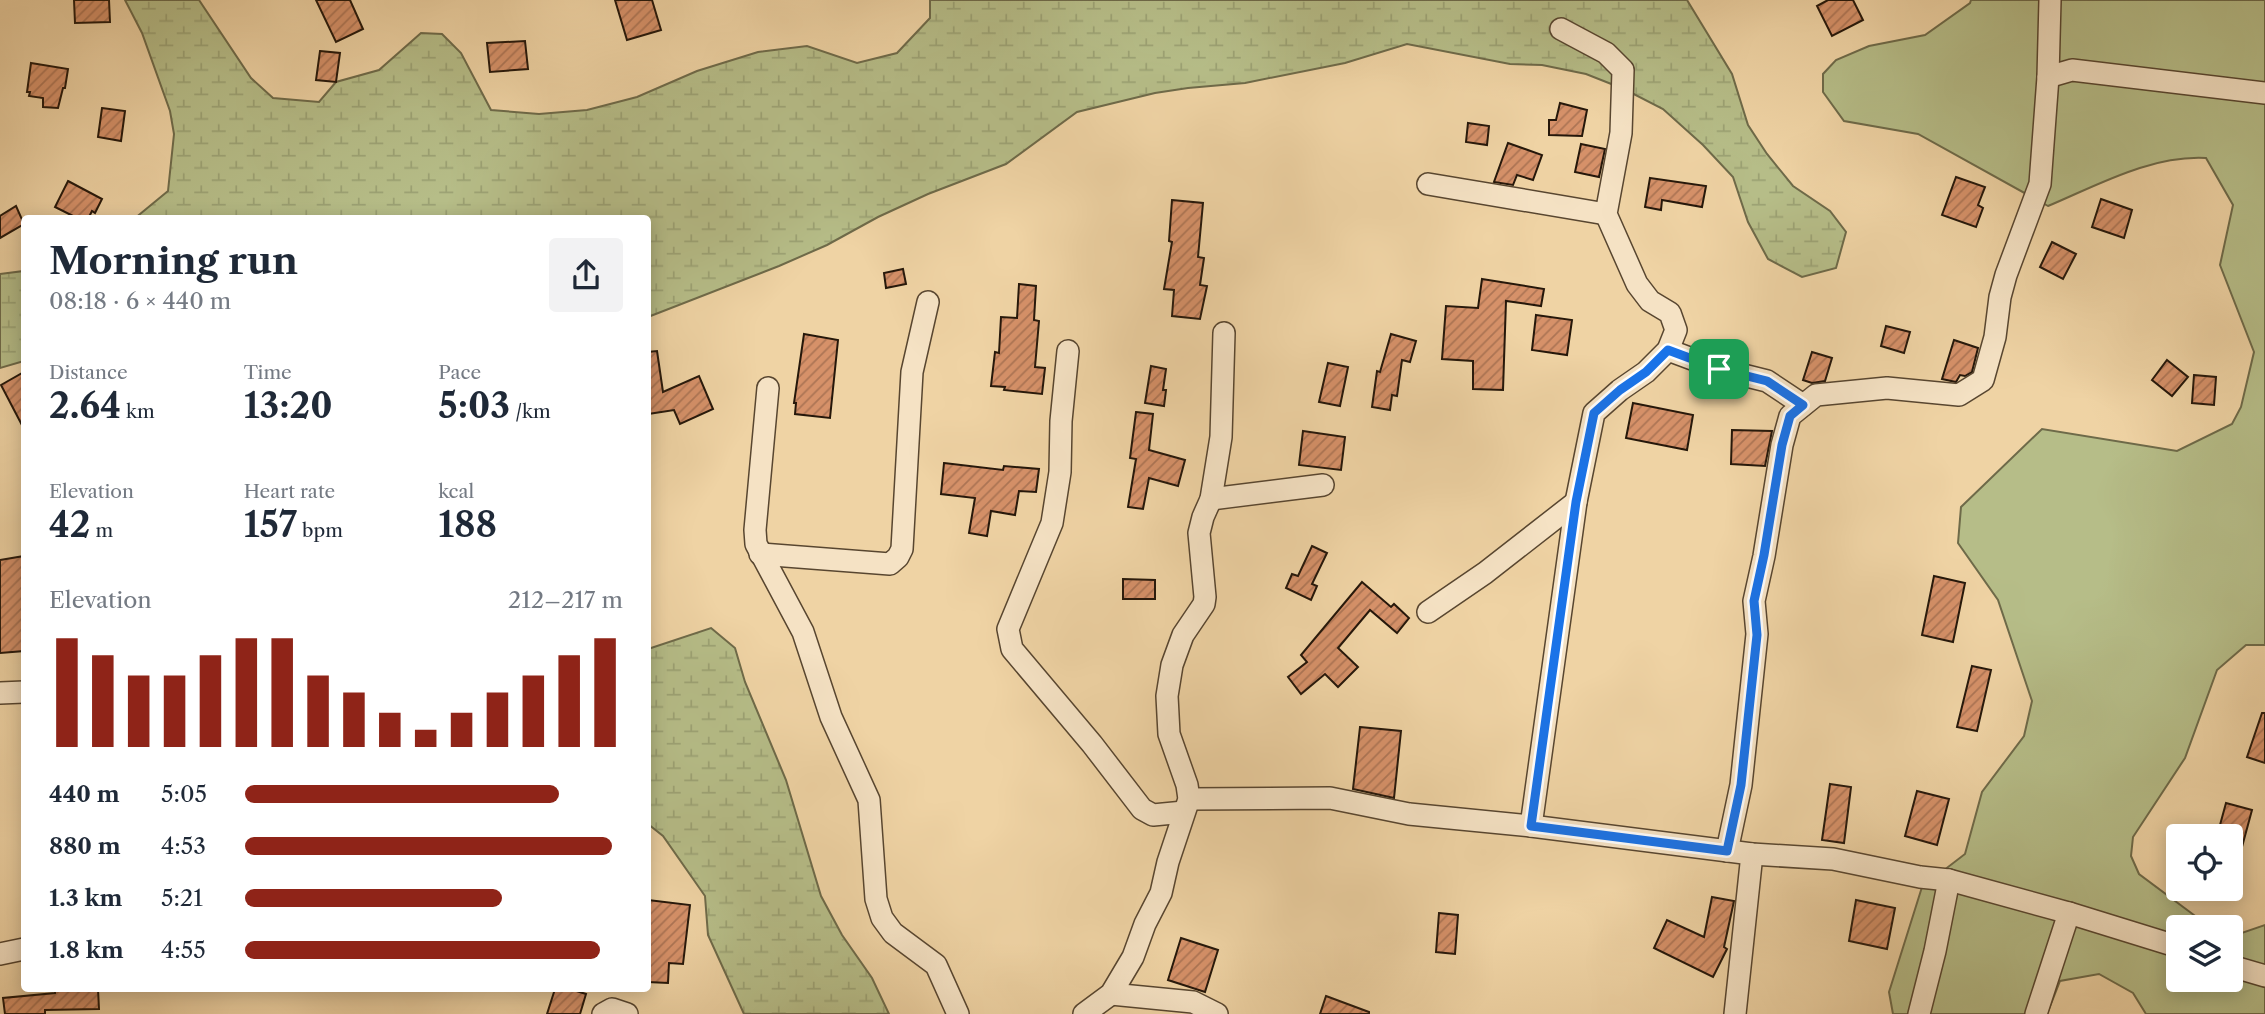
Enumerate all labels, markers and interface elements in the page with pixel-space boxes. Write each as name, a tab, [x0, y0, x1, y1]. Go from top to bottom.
text: Morning run	[49, 237, 298, 284]
button: share	[549, 238, 623, 312]
text: 08:18 · 6 × 440 m	[49, 287, 231, 315]
pin	[1689, 339, 1749, 399]
icon: arrive	[1700, 350, 1738, 388]
text: Distance	[49, 361, 128, 384]
text: Time	[244, 361, 292, 384]
text: Pace	[438, 361, 481, 384]
text: 2.64	[49, 384, 121, 427]
text: 13:20	[244, 384, 333, 427]
text: 5:03	[438, 384, 510, 427]
text: km	[121, 400, 155, 423]
text: /km	[510, 400, 551, 423]
text: Elevation	[49, 480, 134, 503]
text: Heart rate	[244, 480, 335, 503]
text: kcal	[438, 480, 474, 503]
text: 42	[49, 503, 90, 546]
text: 157	[244, 503, 297, 546]
text: 188	[438, 503, 497, 546]
text: m	[90, 519, 113, 542]
text: bpm	[297, 519, 343, 542]
text: Elevation	[49, 586, 152, 614]
text: 212–217 m	[508, 586, 623, 614]
text: 440 m	[49, 780, 120, 808]
text: 5:05	[161, 780, 207, 808]
map controls	[2166, 824, 2243, 992]
button: locate	[2166, 824, 2243, 901]
text: 880 m	[49, 832, 121, 860]
text: 4:53	[161, 832, 206, 860]
text: 1.3 km	[49, 884, 123, 912]
text: 5:21	[161, 884, 203, 912]
button: layers	[2166, 915, 2243, 992]
text: 1.8 km	[49, 936, 124, 964]
text: 4:55	[161, 936, 206, 964]

